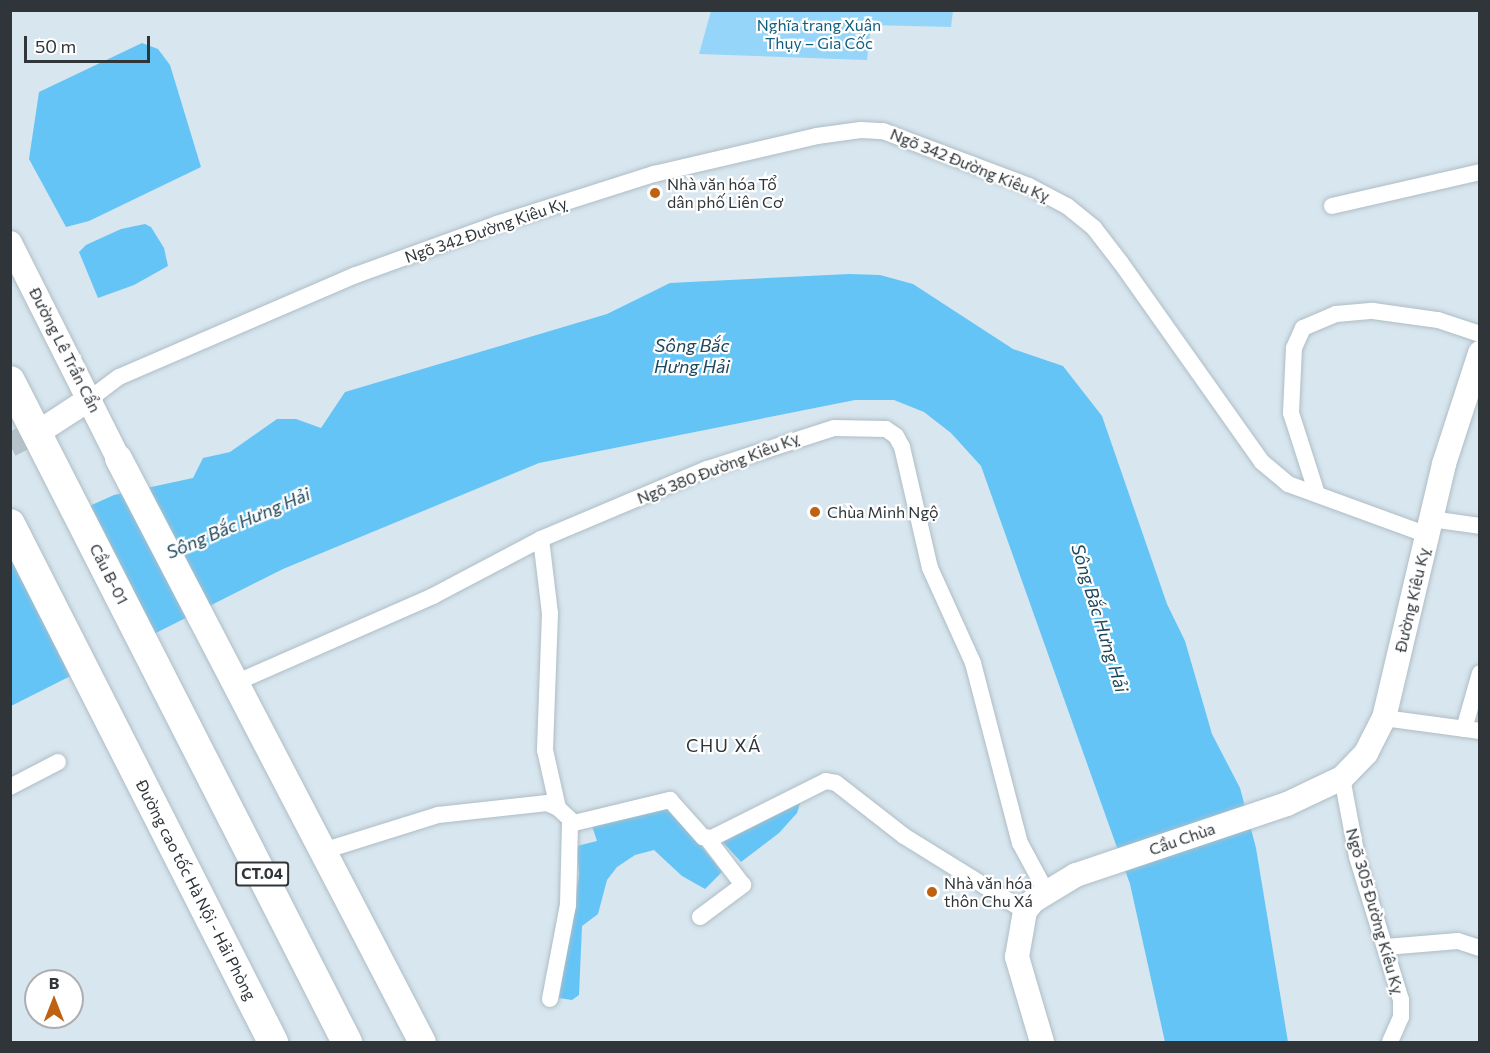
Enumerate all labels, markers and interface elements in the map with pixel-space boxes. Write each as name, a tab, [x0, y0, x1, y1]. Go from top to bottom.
park label: Nghĩa trang Xuân Thụy – Gia Cốc	[757, 15, 881, 53]
scale bar	[27, 24, 153, 62]
text: 50 m	[35, 35, 76, 57]
street label: Ngõ 342 Đường Kiêu Kỵ	[887, 124, 1053, 206]
place label: Nhà văn hóa Tổ dân phố Liên Cơ	[667, 174, 783, 212]
marker: Nhà văn hóa Tổ dân phố Liên Cơ	[648, 186, 662, 200]
street label: Ngõ 342 Đường Kiêu Kỵ	[402, 193, 570, 267]
street label: Đường Lê Trần Cẩn	[25, 284, 105, 416]
water label: Sông Bắc Hưng Hải	[654, 335, 730, 378]
street label: Ngõ 380 Đường Kiêu Kỵ	[634, 428, 802, 508]
water label: Sông Bắc Hưng Hải	[163, 483, 313, 563]
place label: Chùa Minh Ngộ	[827, 502, 938, 522]
marker: Chùa Minh Ngộ	[808, 505, 822, 519]
street label: Cầu B-01	[86, 540, 132, 608]
water label: Sông Bắc Hưng Hải	[1067, 541, 1133, 695]
street label: Đường Kiêu Kỵ	[1391, 546, 1433, 654]
district label: CHU XÁ	[686, 734, 762, 756]
street label: Đường cao tốc Hà Nội - Hải Phòng	[132, 777, 260, 1003]
street label: Cầu Chùa	[1146, 819, 1218, 859]
street label: Ngõ 305 Đường Kiêu Kỵ	[1342, 826, 1408, 996]
road number: CT.04	[235, 862, 289, 886]
place label: Nhà văn hóa thôn Chu Xá	[944, 873, 1033, 911]
marker: Nhà văn hóa thôn Chu Xá	[925, 885, 939, 899]
north arrow	[24, 969, 84, 1029]
text: B	[49, 973, 59, 992]

